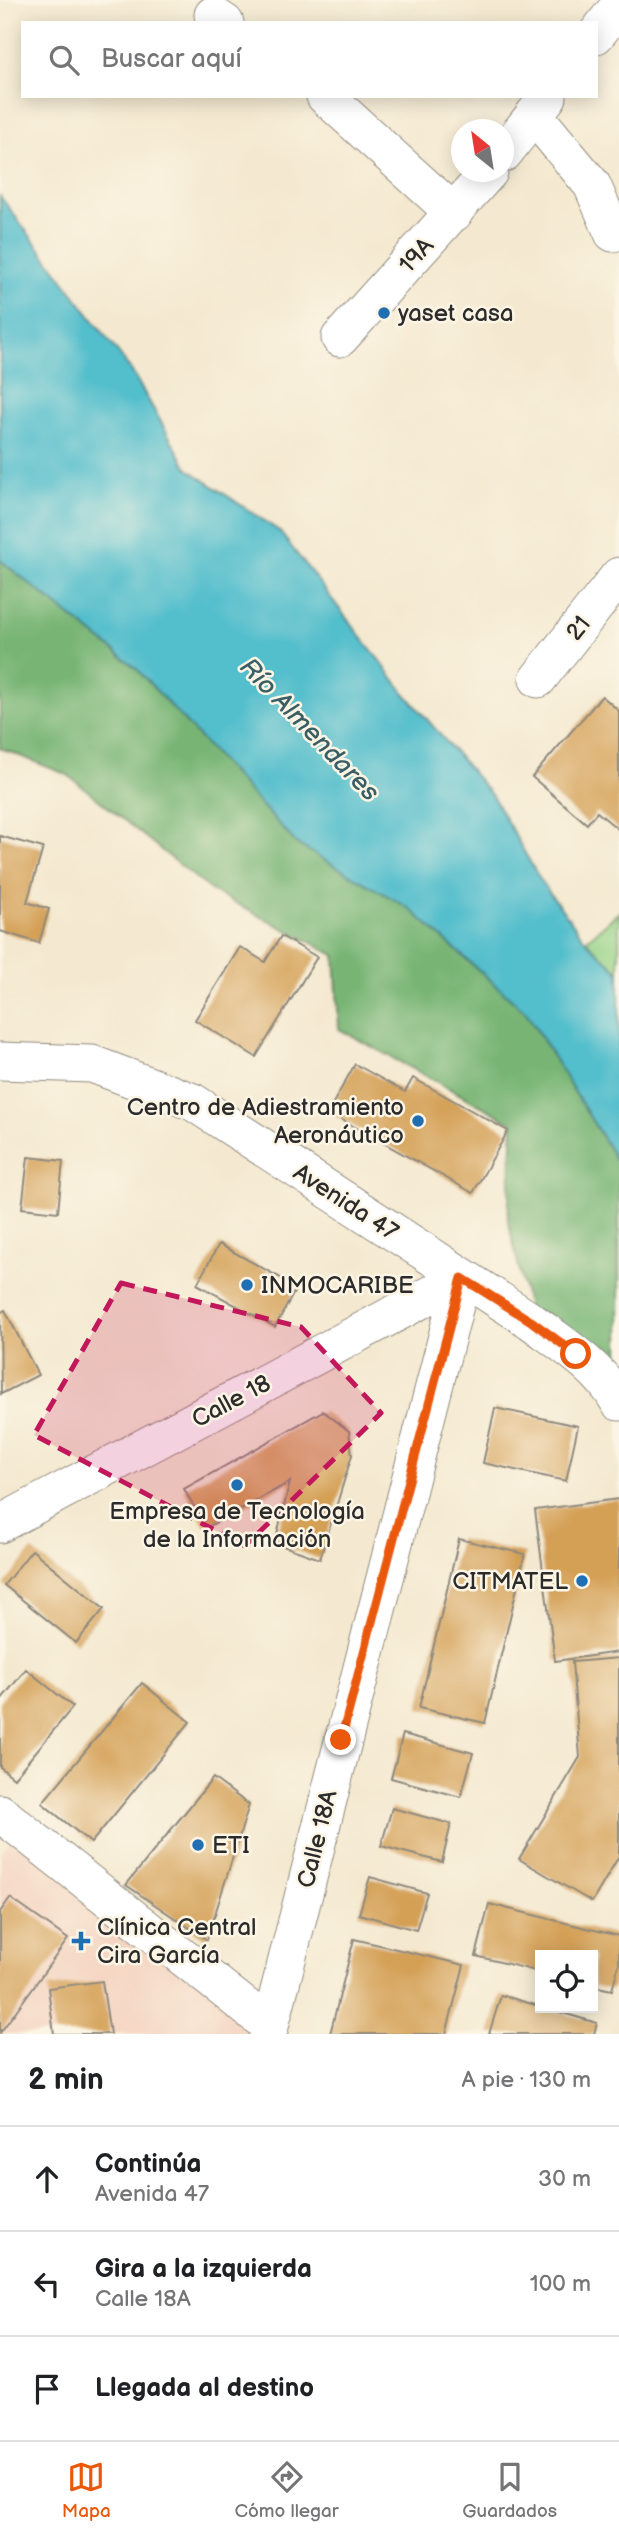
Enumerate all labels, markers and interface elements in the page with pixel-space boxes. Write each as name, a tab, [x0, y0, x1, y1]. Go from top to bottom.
search box	[21, 21, 598, 98]
icon: search	[45, 41, 83, 79]
text: Buscar aquí	[101, 44, 242, 75]
north arrow	[451, 119, 514, 182]
street label: 19A	[393, 231, 440, 279]
place label: yaset casa	[397, 299, 514, 328]
marker: yaset casa	[376, 305, 392, 321]
street label: 21	[560, 610, 597, 646]
water label: Río Almendares	[233, 652, 385, 808]
place label: Centro de Adiestramiento Aeronáutico	[127, 1093, 404, 1150]
marker: Centro de Adiestramiento Aeronáutico	[410, 1113, 426, 1129]
street label: Avenida 47	[288, 1158, 404, 1247]
place label: INMOCARIBE	[261, 1271, 414, 1300]
marker: INMOCARIBE	[239, 1277, 255, 1293]
route start	[560, 1338, 591, 1369]
street label: Calle 18	[187, 1369, 276, 1434]
marker: Empresa de Tecnología de la Información	[229, 1477, 245, 1493]
place label: Empresa de Tecnología de la Información	[109, 1497, 365, 1554]
place label: CITMATEL	[452, 1567, 568, 1596]
marker: CITMATEL	[574, 1573, 590, 1589]
route end	[325, 1724, 356, 1755]
street label: Calle 18A	[291, 1787, 344, 1891]
place label: ETI	[212, 1831, 250, 1860]
marker: ETI	[190, 1837, 206, 1853]
place label: Clínica Central Cira García	[97, 1913, 256, 1970]
marker: Clínica Central Cira García	[71, 1931, 91, 1951]
map controls	[535, 1950, 598, 2013]
button: locate	[535, 1950, 598, 2013]
text: 2 min	[28, 2062, 104, 2098]
text: A pie · 130 m	[462, 2066, 591, 2094]
text: Continúa	[95, 2149, 202, 2180]
icon: ahead	[28, 2160, 66, 2198]
text: 30 m	[538, 2165, 591, 2193]
text: Avenida 47	[95, 2180, 209, 2208]
text: Gira a la izquierda	[95, 2254, 312, 2285]
icon: left	[28, 2265, 66, 2303]
text: 100 m	[530, 2270, 591, 2298]
text: Calle 18A	[95, 2285, 191, 2313]
icon: arrive	[28, 2370, 66, 2408]
text: Llegada al destino	[95, 2373, 314, 2404]
tab: Mapa	[62, 2458, 111, 2523]
tab: Cómo llegar	[234, 2458, 339, 2523]
tab: Guardados	[462, 2458, 557, 2523]

